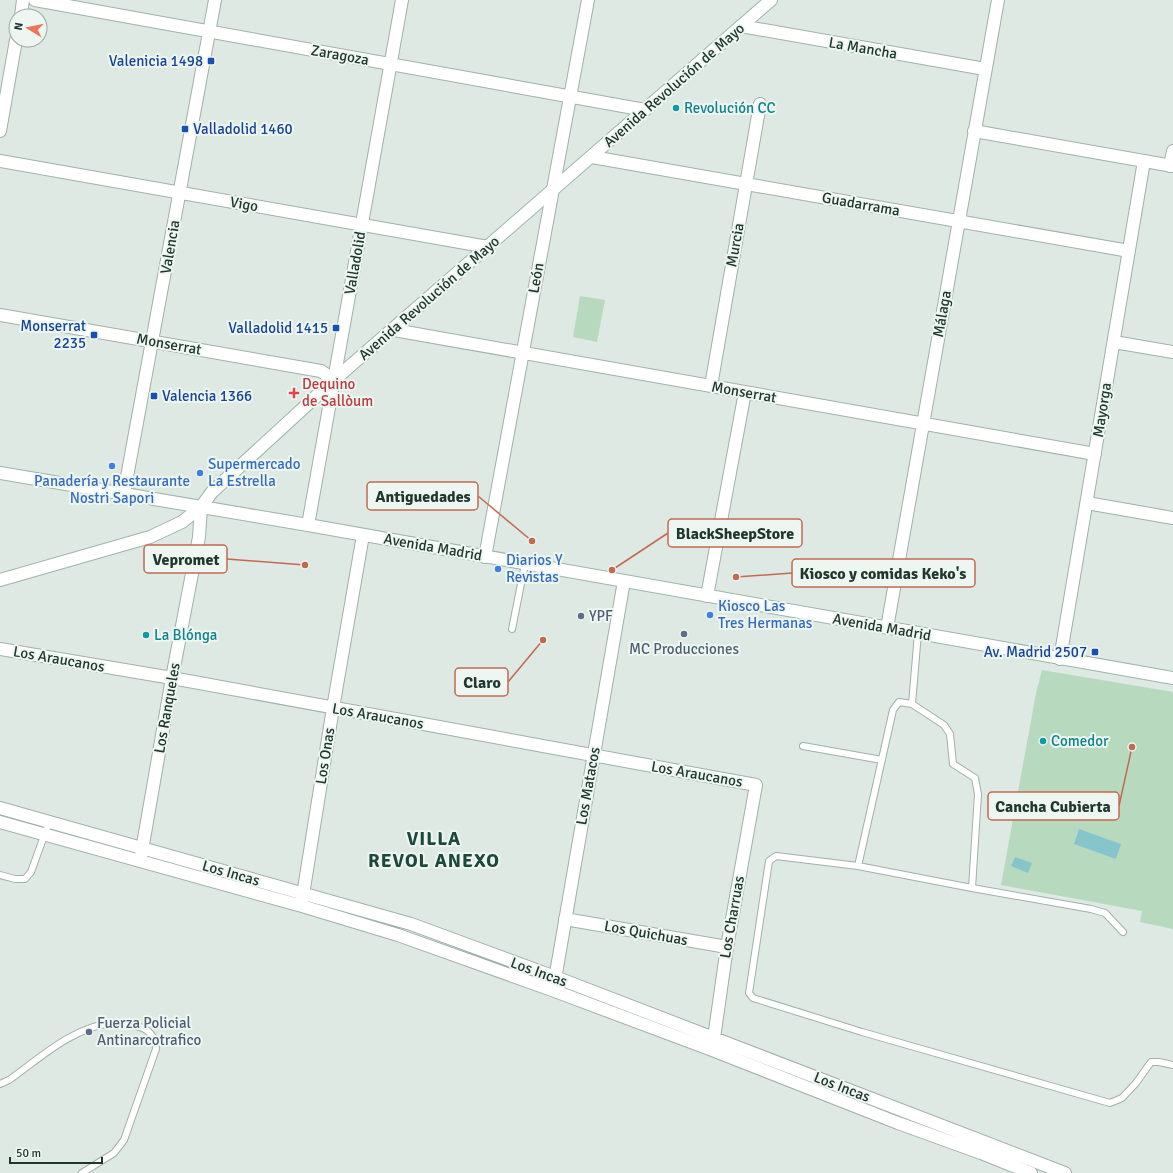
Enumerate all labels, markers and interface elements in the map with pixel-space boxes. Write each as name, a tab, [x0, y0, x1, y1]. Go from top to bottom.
north arrow	[8, 8, 48, 48]
street label: Avenida Revolución de Mayo	[600, 19, 748, 151]
text: N	[12, 21, 26, 31]
street label: La Mancha	[827, 33, 899, 63]
street label: Zaragoza	[310, 41, 370, 69]
place label: Valenicia 1498	[109, 52, 203, 70]
marker: Valenicia 1498	[206, 56, 216, 66]
place label: Revolución CC	[684, 99, 776, 117]
marker: Revolución CC	[671, 103, 681, 113]
place label: Valladolid 1460	[193, 120, 293, 138]
marker: Valladolid 1460	[180, 124, 190, 134]
street label: Guadarrama	[821, 188, 901, 220]
street label: Vigo	[228, 193, 260, 215]
street label: Valencia	[156, 219, 184, 275]
street label: Murcia	[722, 222, 748, 268]
street label: Valladolid	[341, 230, 369, 296]
street label: Avenida Revolución de Mayo	[355, 232, 503, 364]
street label: León	[524, 261, 548, 295]
street label: Málaga	[929, 289, 955, 339]
place label: Monserrat 2235	[20, 317, 86, 352]
place label: Valladolid 1415	[228, 319, 328, 337]
marker: Valladolid 1415	[331, 323, 341, 333]
street label: Monserrat	[135, 329, 203, 359]
marker: Monserrat 2235	[89, 330, 99, 340]
place label: Dequino de Sallòum	[302, 375, 373, 410]
street label: Monserrat	[710, 377, 778, 407]
street label: Mayorga	[1089, 381, 1115, 439]
place label: Valencia 1366	[162, 387, 252, 405]
marker: Dequino de Sallòum	[289, 388, 299, 398]
marker: Valencia 1366	[149, 391, 159, 401]
place label: Supermercado La Estrella	[208, 455, 301, 490]
marker: Panadería y Restaurante Nostri Sapori	[107, 461, 117, 471]
marker: Supermercado La Estrella	[195, 468, 205, 478]
place label: Panadería y Restaurante Nostri Sapori	[34, 472, 190, 507]
callout: Antiguedades	[367, 482, 478, 510]
text: Antiguedades	[375, 487, 471, 507]
callout: BlackSheepStore	[668, 519, 802, 547]
text: BlackSheepStore	[676, 524, 794, 544]
street label: Avenida Madrid	[382, 529, 484, 565]
callout: Vepromet	[144, 545, 227, 573]
text: Vepromet	[153, 550, 219, 570]
place label: Diarios Y Revistas	[506, 551, 563, 586]
callout: Kiosco y comidas Keko's	[792, 559, 975, 587]
marker: Diarios Y Revistas	[493, 564, 503, 574]
text: Kiosco y comidas Keko's	[800, 564, 966, 584]
place label: Kiosco Las Tres Hermanas	[718, 597, 813, 632]
place label: YPF	[589, 607, 613, 625]
street label: Avenida Madrid	[831, 609, 933, 645]
marker: Kiosco Las Tres Hermanas	[705, 610, 715, 620]
marker: YPF	[576, 611, 586, 621]
place label: La Blónga	[154, 626, 217, 644]
marker: MC Producciones	[679, 629, 689, 639]
marker: La Blónga	[141, 630, 151, 640]
place label: MC Producciones	[629, 640, 740, 658]
street label: Los Araucanos	[12, 642, 107, 676]
place label: Av. Madrid 2507	[984, 643, 1087, 661]
marker: Av. Madrid 2507	[1090, 647, 1100, 657]
street label: Los Ranqueles	[150, 661, 184, 755]
callout: Claro	[455, 668, 508, 696]
text: Claro	[463, 673, 501, 693]
street label: Los Araucanos	[331, 699, 426, 733]
street label: Los Onas	[312, 726, 338, 786]
place label: Comedor	[1051, 732, 1109, 750]
marker: Comedor	[1038, 736, 1048, 746]
street label: Los Matacos	[572, 745, 604, 826]
street label: Los Araucanos	[650, 757, 745, 791]
callout: Cancha Cubierta	[988, 792, 1119, 820]
text: Cancha Cubierta	[995, 797, 1111, 817]
district label: VILLA REVOL ANEXO	[368, 827, 500, 873]
street label: Los Incas	[200, 856, 262, 890]
street label: Los Charruas	[716, 874, 748, 960]
street label: Los Quichuas	[603, 917, 690, 949]
street label: Los Incas	[508, 953, 570, 991]
place label: Fuerza Policial Antinarcotrafico	[97, 1014, 201, 1049]
marker: Fuerza Policial Antinarcotrafico	[84, 1027, 94, 1037]
street label: Los Incas	[811, 1068, 873, 1106]
scale bar	[10, 1139, 102, 1165]
text: 50 m	[16, 1146, 41, 1161]

